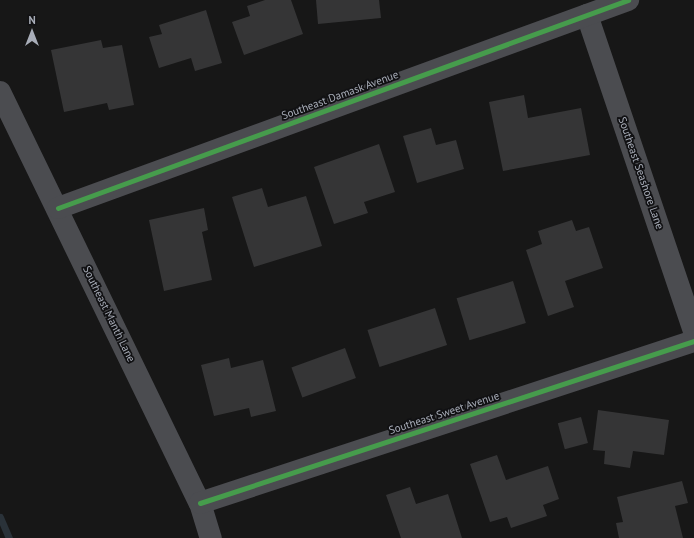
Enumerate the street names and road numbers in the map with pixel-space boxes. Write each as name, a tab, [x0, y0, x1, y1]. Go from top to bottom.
street label: Southeast Damask Avenue	[279, 68, 401, 122]
street label: Southeast Seashore Lane	[616, 115, 666, 231]
street label: Southeast Manth Lane	[80, 264, 138, 364]
street label: Southeast Sweet Avenue	[387, 389, 501, 437]

